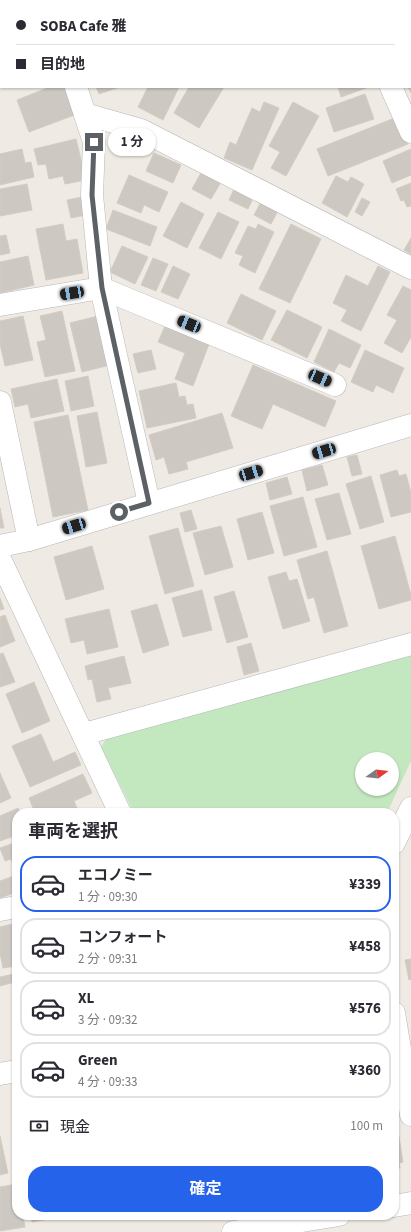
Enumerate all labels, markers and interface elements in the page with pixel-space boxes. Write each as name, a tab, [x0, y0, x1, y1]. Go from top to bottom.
text: SOBA Cafe 雅	[40, 16, 127, 37]
text: 目的地	[40, 54, 85, 75]
callout: 1 分	[108, 128, 156, 156]
route end	[85, 133, 103, 151]
text: 1 分	[121, 133, 143, 151]
car	[59, 285, 85, 301]
car	[176, 314, 202, 334]
car	[307, 368, 333, 388]
car	[311, 442, 337, 460]
car	[238, 464, 264, 482]
route start	[110, 503, 128, 521]
car	[61, 517, 87, 535]
north arrow	[355, 752, 399, 796]
map controls	[355, 752, 399, 796]
text: 車両を選択	[28, 819, 118, 844]
text: エコノミー	[78, 865, 153, 886]
icon: car	[30, 866, 66, 902]
text: ¥339	[349, 874, 381, 895]
text: 1 分 · 09:30	[78, 888, 138, 906]
text: コンフォート	[78, 927, 168, 948]
icon: car	[30, 928, 66, 964]
text: ¥458	[349, 936, 381, 957]
text: 2 分 · 09:31	[78, 950, 138, 968]
text: XL	[78, 988, 94, 1009]
icon: car	[30, 990, 66, 1026]
text: ¥576	[349, 998, 381, 1019]
text: 3 分 · 09:32	[78, 1011, 138, 1029]
text: Green	[78, 1050, 118, 1071]
icon: car	[30, 1052, 66, 1088]
text: ¥360	[349, 1060, 381, 1081]
text: 4 分 · 09:33	[78, 1073, 138, 1091]
icon: cash	[28, 1115, 50, 1137]
text: 現金	[60, 1117, 90, 1138]
text: 100 m	[350, 1117, 383, 1135]
button: 確定	[28, 1166, 383, 1212]

